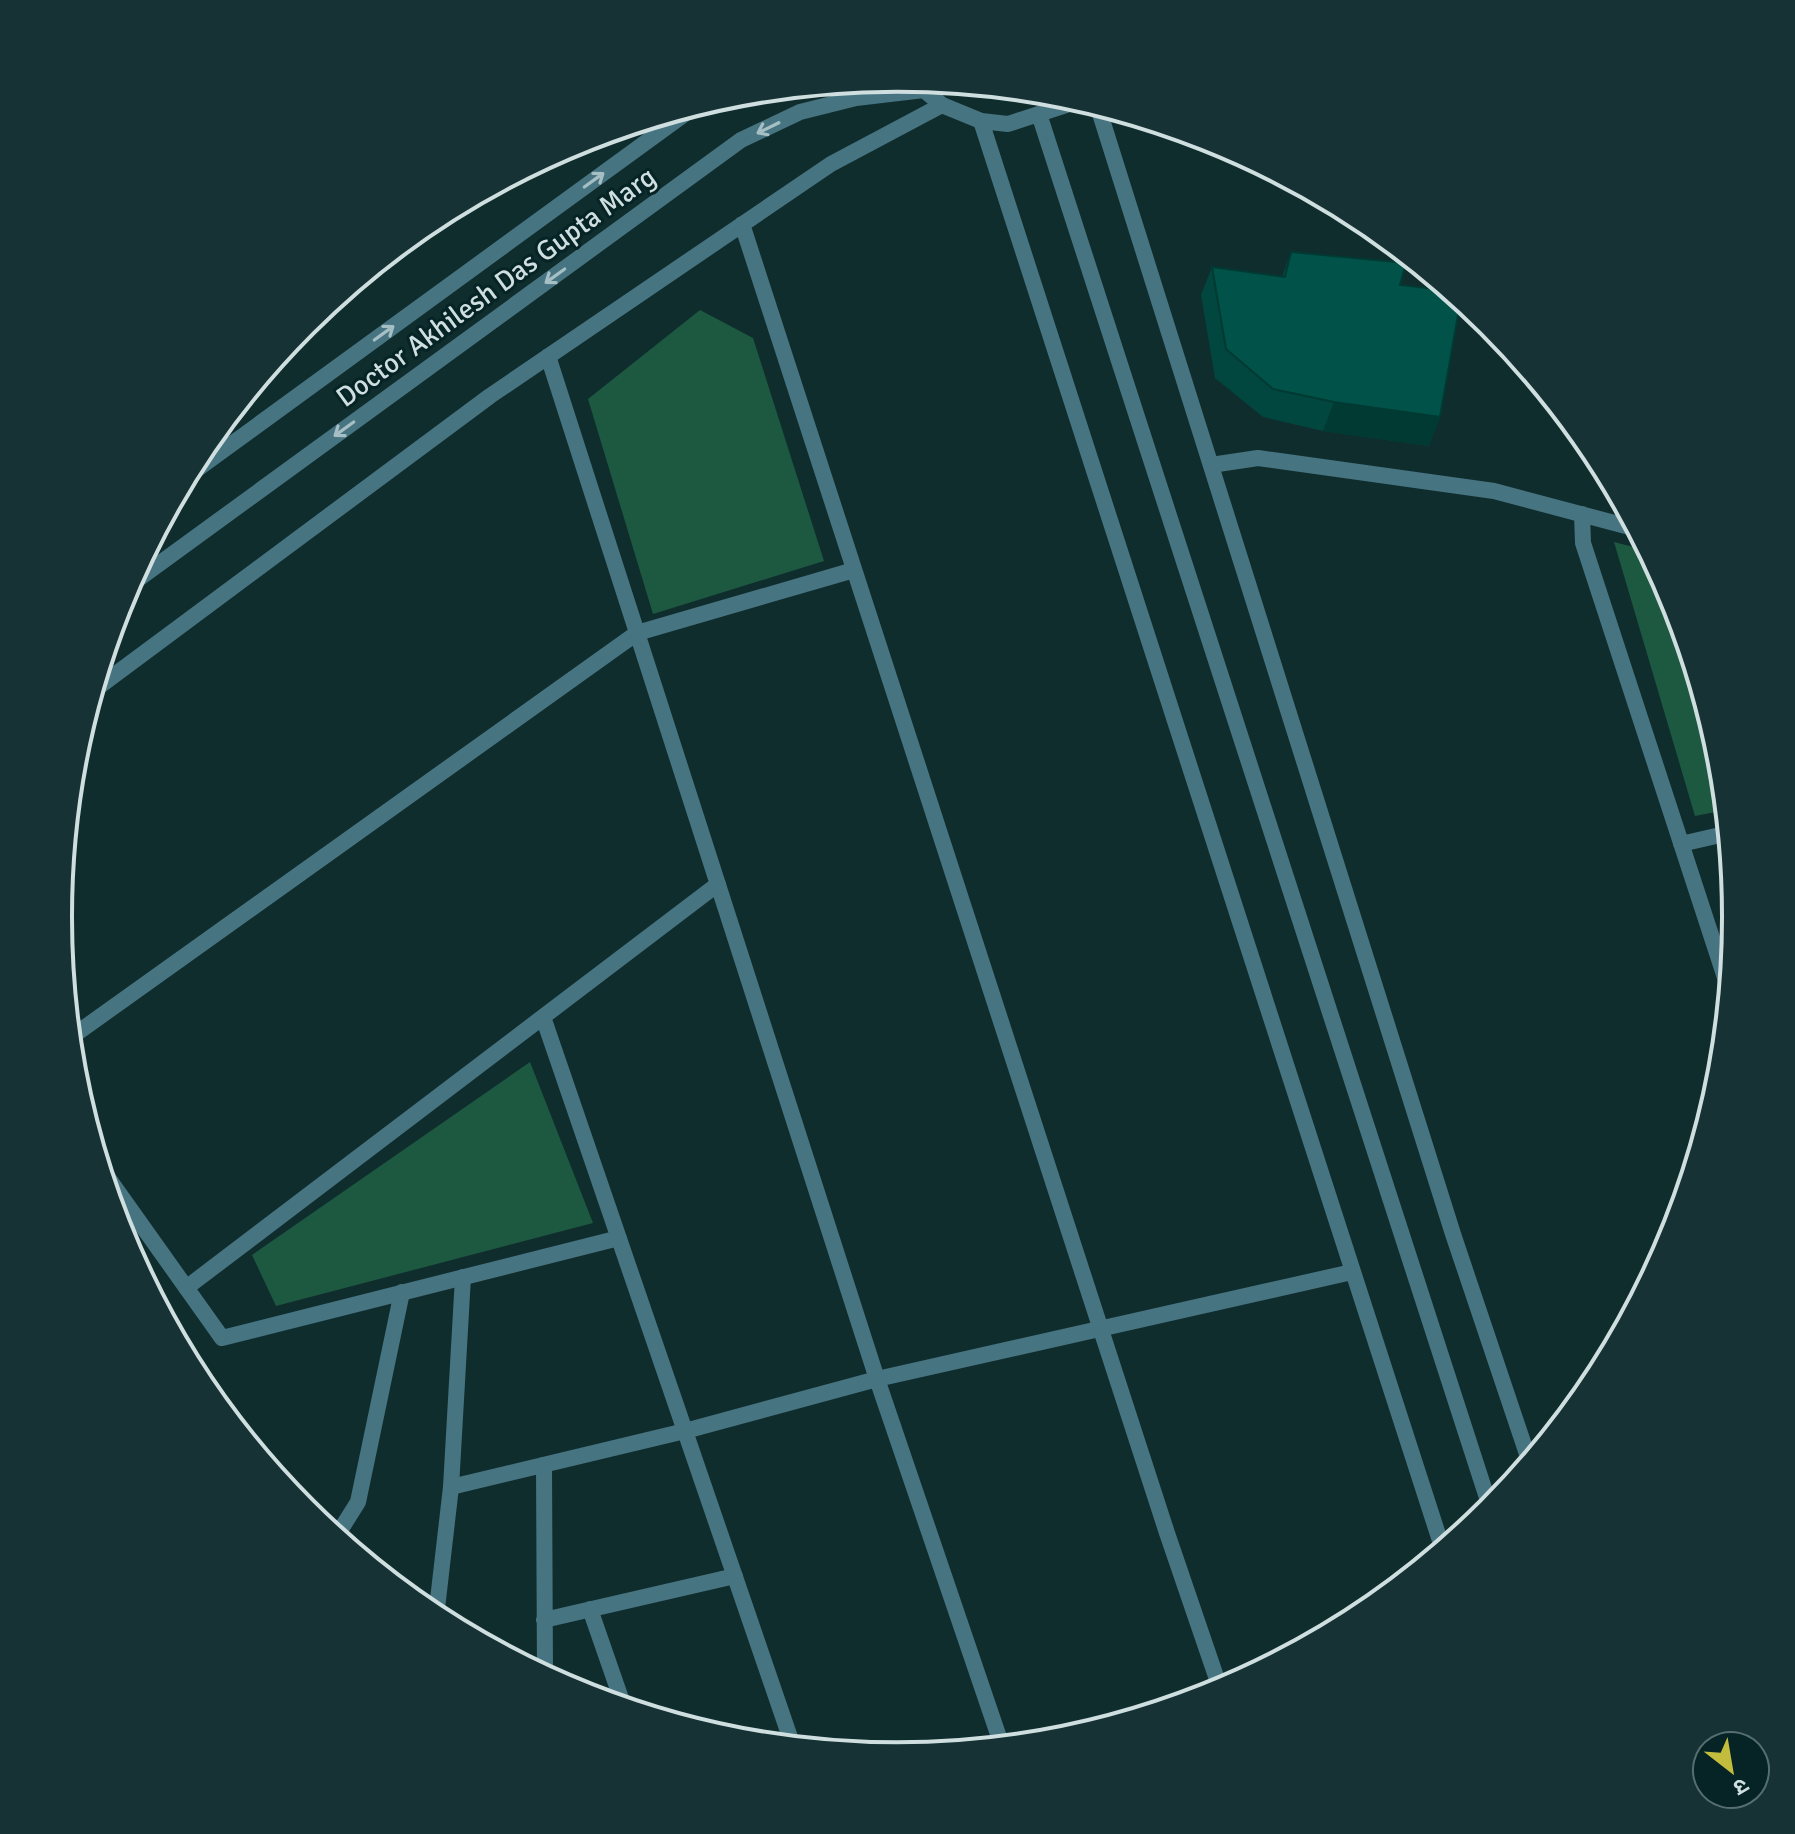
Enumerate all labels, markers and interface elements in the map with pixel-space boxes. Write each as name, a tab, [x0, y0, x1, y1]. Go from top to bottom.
one-way arrow	[756, 121, 780, 136]
street label: Doctor Akhilesh Das Gupta Marg	[330, 160, 662, 414]
one-way arrow	[582, 172, 604, 188]
one-way arrow	[544, 268, 566, 284]
one-way arrow	[372, 325, 394, 341]
one-way arrow	[334, 421, 356, 437]
north arrow	[1691, 1730, 1771, 1810]
text: उ	[1728, 1772, 1754, 1802]

